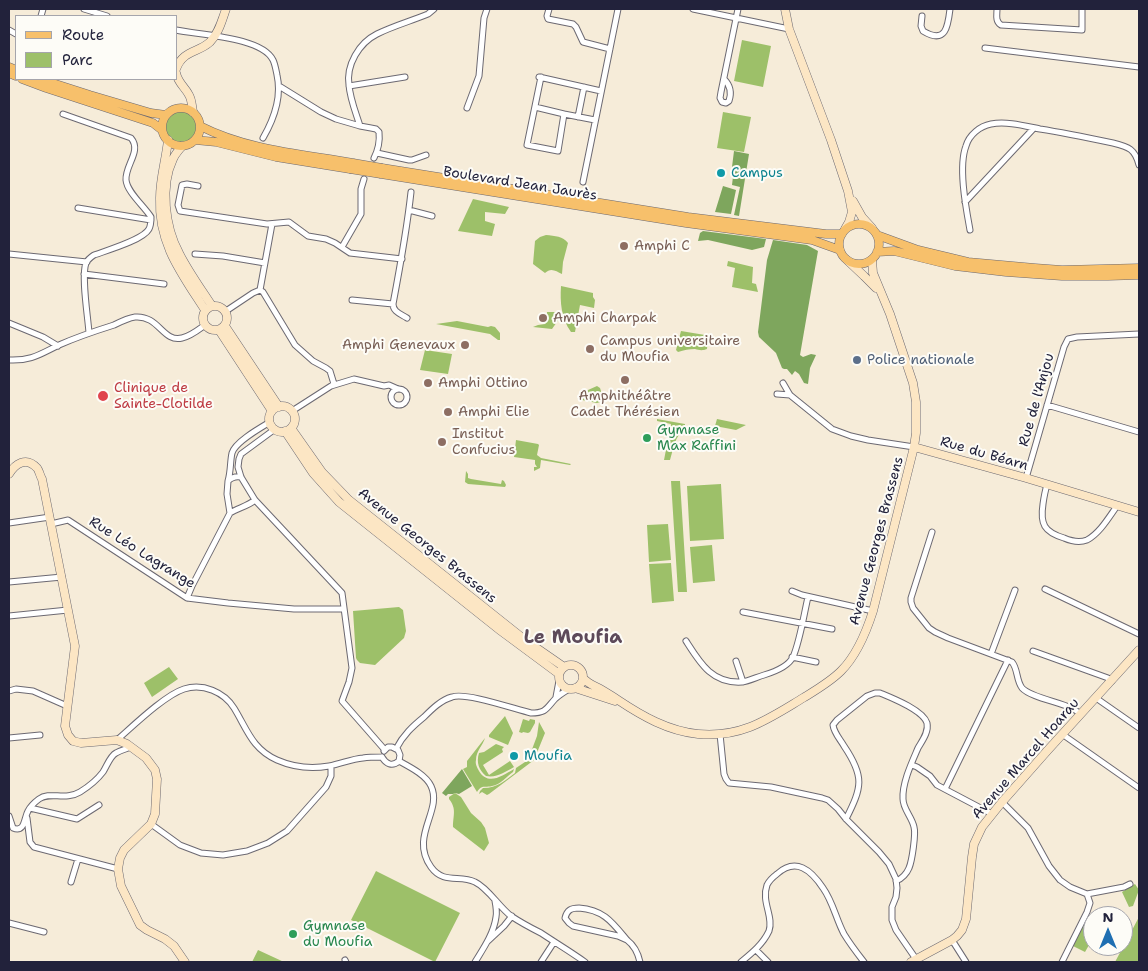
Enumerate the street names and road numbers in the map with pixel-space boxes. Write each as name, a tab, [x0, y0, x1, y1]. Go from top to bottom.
street label: Boulevard Jean Jaurès	[442, 164, 598, 204]
street label: Rue de l'Anjou	[1016, 352, 1058, 448]
street label: Rue du Béarn	[938, 433, 1030, 475]
street label: Avenue Georges Brassens	[846, 455, 908, 627]
street label: Avenue Georges Brassens	[354, 485, 500, 607]
street label: Rue Léo Lagrange	[86, 514, 198, 592]
street label: Avenue Marcel Hoarau	[969, 695, 1083, 823]

